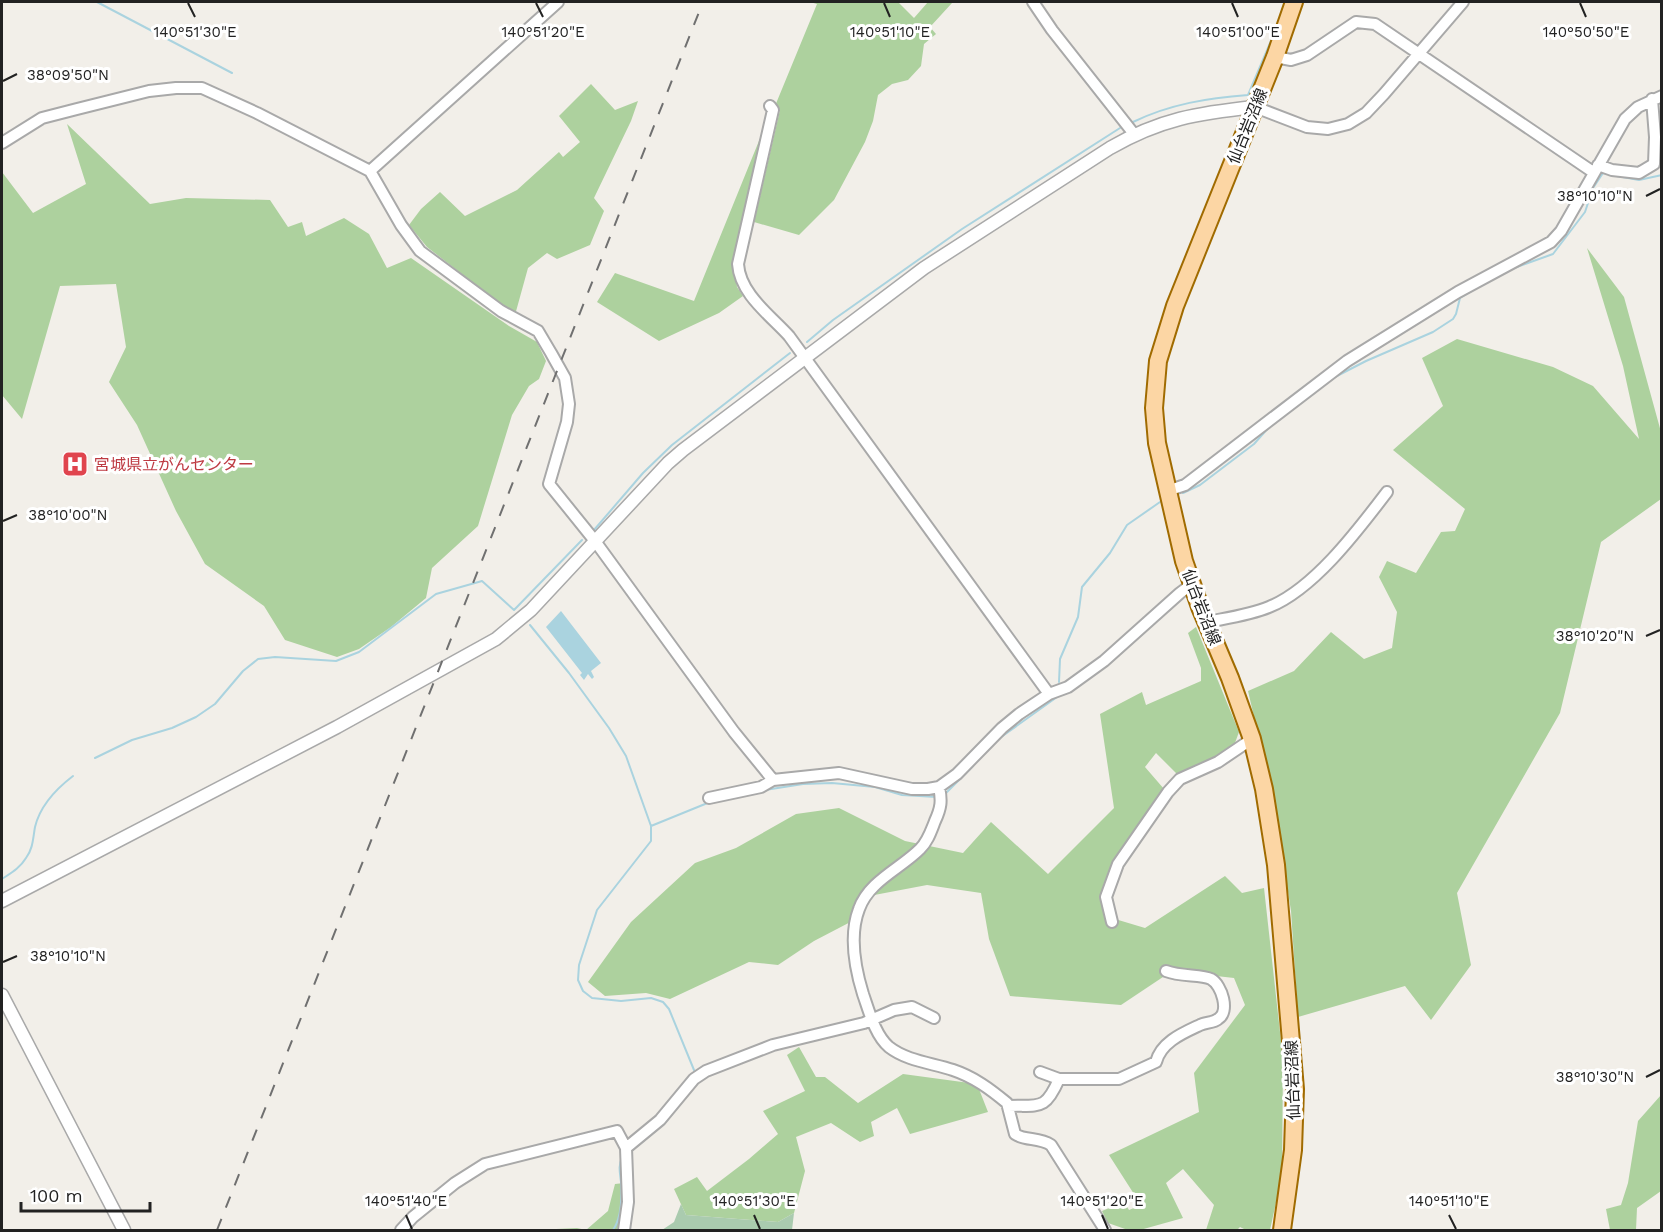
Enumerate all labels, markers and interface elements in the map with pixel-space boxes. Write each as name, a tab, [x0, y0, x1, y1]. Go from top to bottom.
text: 140°51'30"E	[153, 23, 237, 41]
text: 140°51'20"E	[501, 23, 585, 41]
text: 140°51'10"E	[850, 23, 930, 41]
text: 140°51'00"E	[1196, 23, 1280, 41]
text: 140°50'50"E	[1543, 23, 1629, 41]
text: 38°09'50"N	[27, 66, 109, 84]
street label: 仙台岩沼線	[1224, 86, 1271, 167]
text: 38°10'10"N	[1557, 187, 1633, 205]
hospital icon: 宮城県立がんセンター	[60, 449, 90, 479]
place label: 宮城県立がんセンター	[94, 455, 254, 474]
text: 38°10'00"N	[28, 506, 108, 524]
street label: 仙台岩沼線	[1178, 566, 1225, 648]
text: 38°10'20"N	[1556, 627, 1634, 645]
text: 38°10'10"N	[30, 947, 106, 965]
street label: 仙台岩沼線	[1282, 1040, 1303, 1120]
text: 38°10'30"N	[1556, 1068, 1634, 1086]
scale bar	[21, 1175, 150, 1213]
text: 100 m	[30, 1185, 83, 1206]
text: 140°51'40"E	[365, 1192, 447, 1210]
text: 140°51'30"E	[712, 1192, 796, 1210]
text: 140°51'20"E	[1060, 1192, 1144, 1210]
text: 140°51'10"E	[1409, 1192, 1489, 1210]

